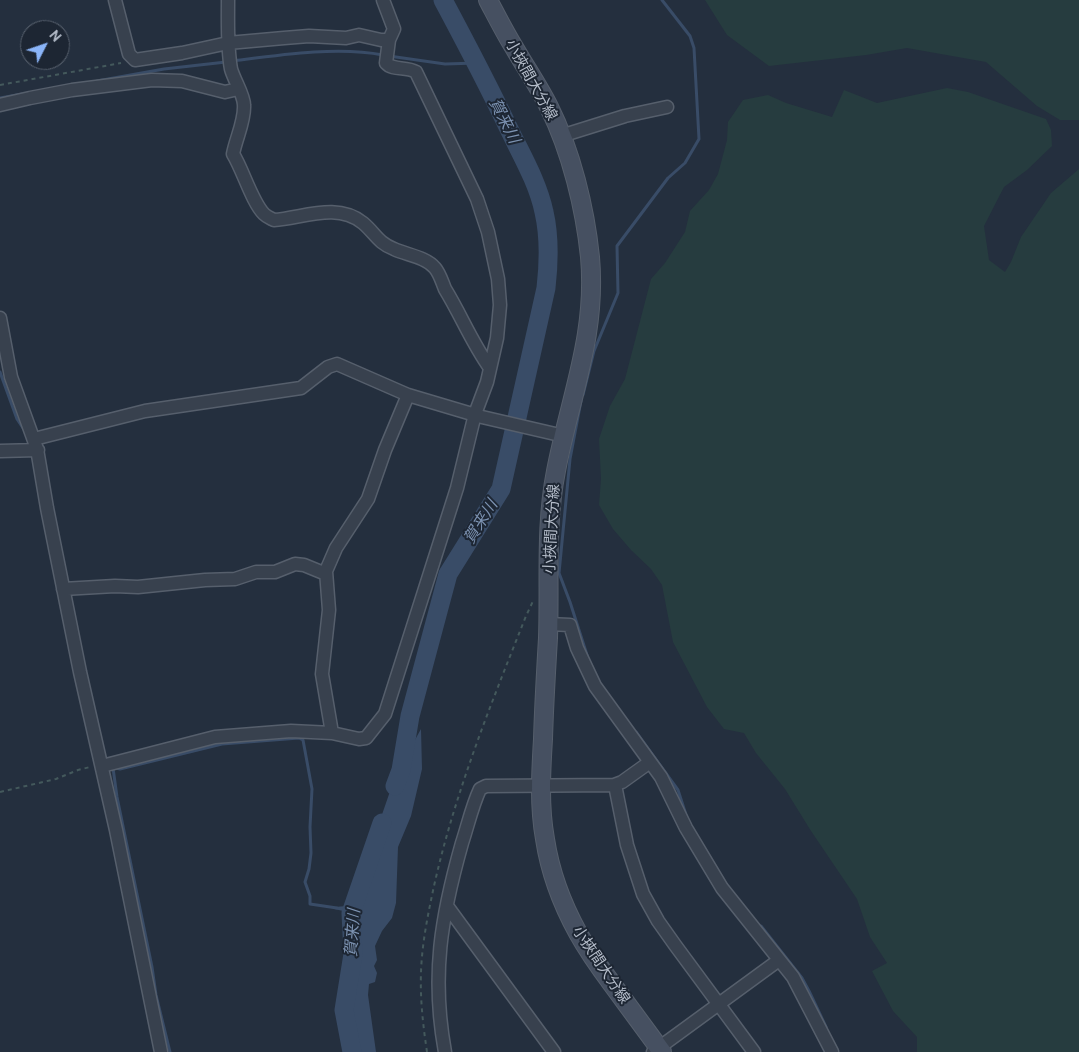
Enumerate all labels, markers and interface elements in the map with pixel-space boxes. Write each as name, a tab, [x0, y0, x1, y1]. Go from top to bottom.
north arrow	[20, 20, 70, 70]
text: N	[46, 26, 66, 45]
street label: 小挾間大分線	[501, 36, 561, 124]
water label: 賀来川	[485, 95, 523, 147]
street label: 小挾間大分線	[541, 484, 563, 574]
water label: 賀来川	[460, 497, 502, 547]
water label: 賀来川	[342, 908, 364, 958]
street label: 小挾間大分線	[568, 923, 634, 1007]

